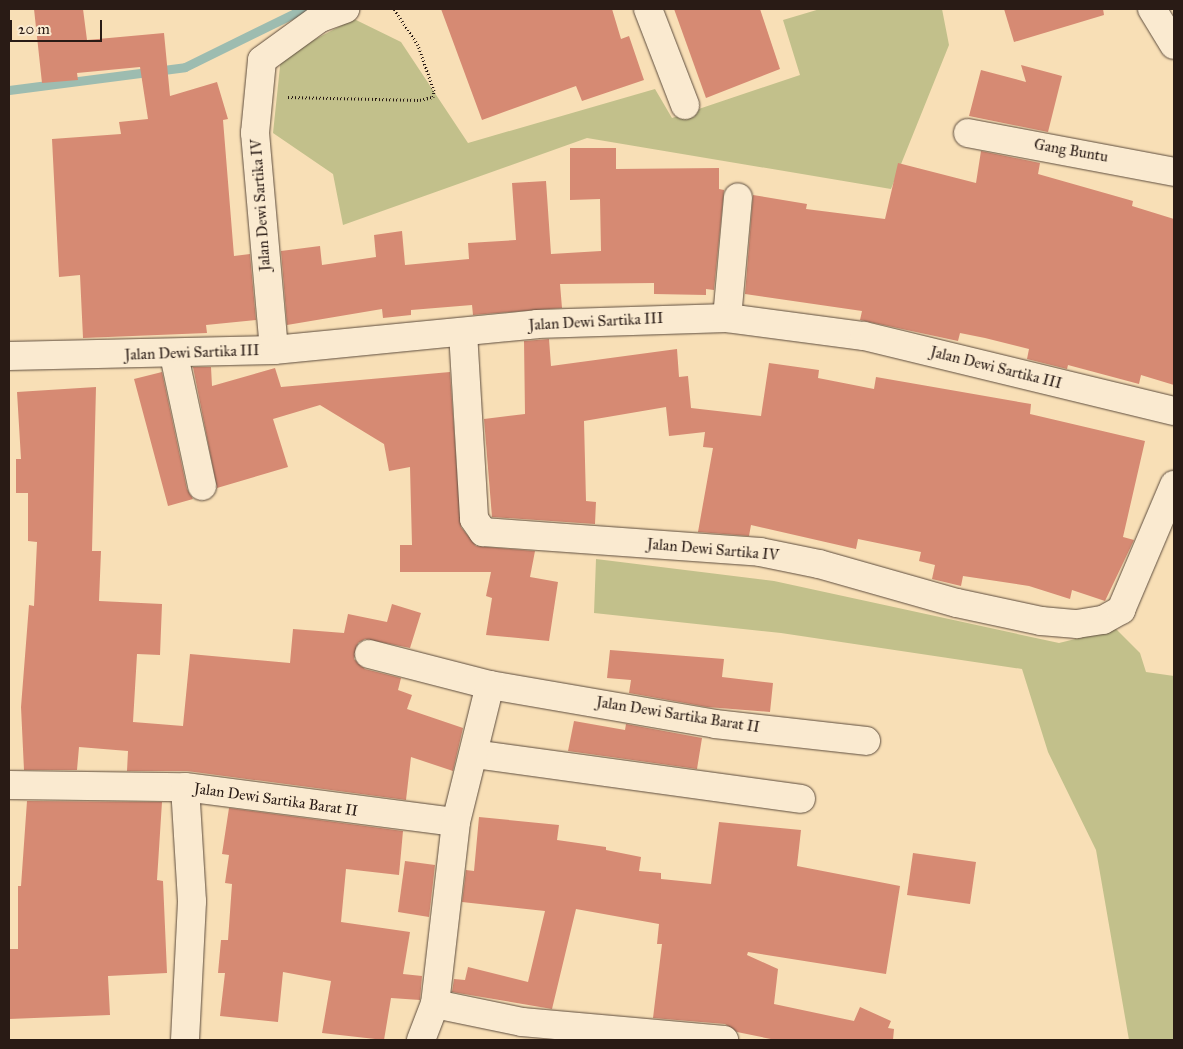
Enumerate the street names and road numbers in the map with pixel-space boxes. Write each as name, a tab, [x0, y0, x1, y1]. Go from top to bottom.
street label: Gang Buntu	[1033, 136, 1109, 166]
street label: Jalan Dewi Sartika IV	[247, 138, 275, 272]
street label: Jalan Dewi Sartika III	[528, 309, 664, 335]
street label: Jalan Dewi Sartika III	[124, 342, 260, 364]
street label: Jalan Dewi Sartika III	[928, 343, 1064, 393]
street label: Jalan Dewi Sartika IV	[646, 535, 780, 565]
street label: Jalan Dewi Sartika Barat II	[595, 693, 761, 737]
street label: Jalan Dewi Sartika Barat II	[193, 780, 359, 820]

